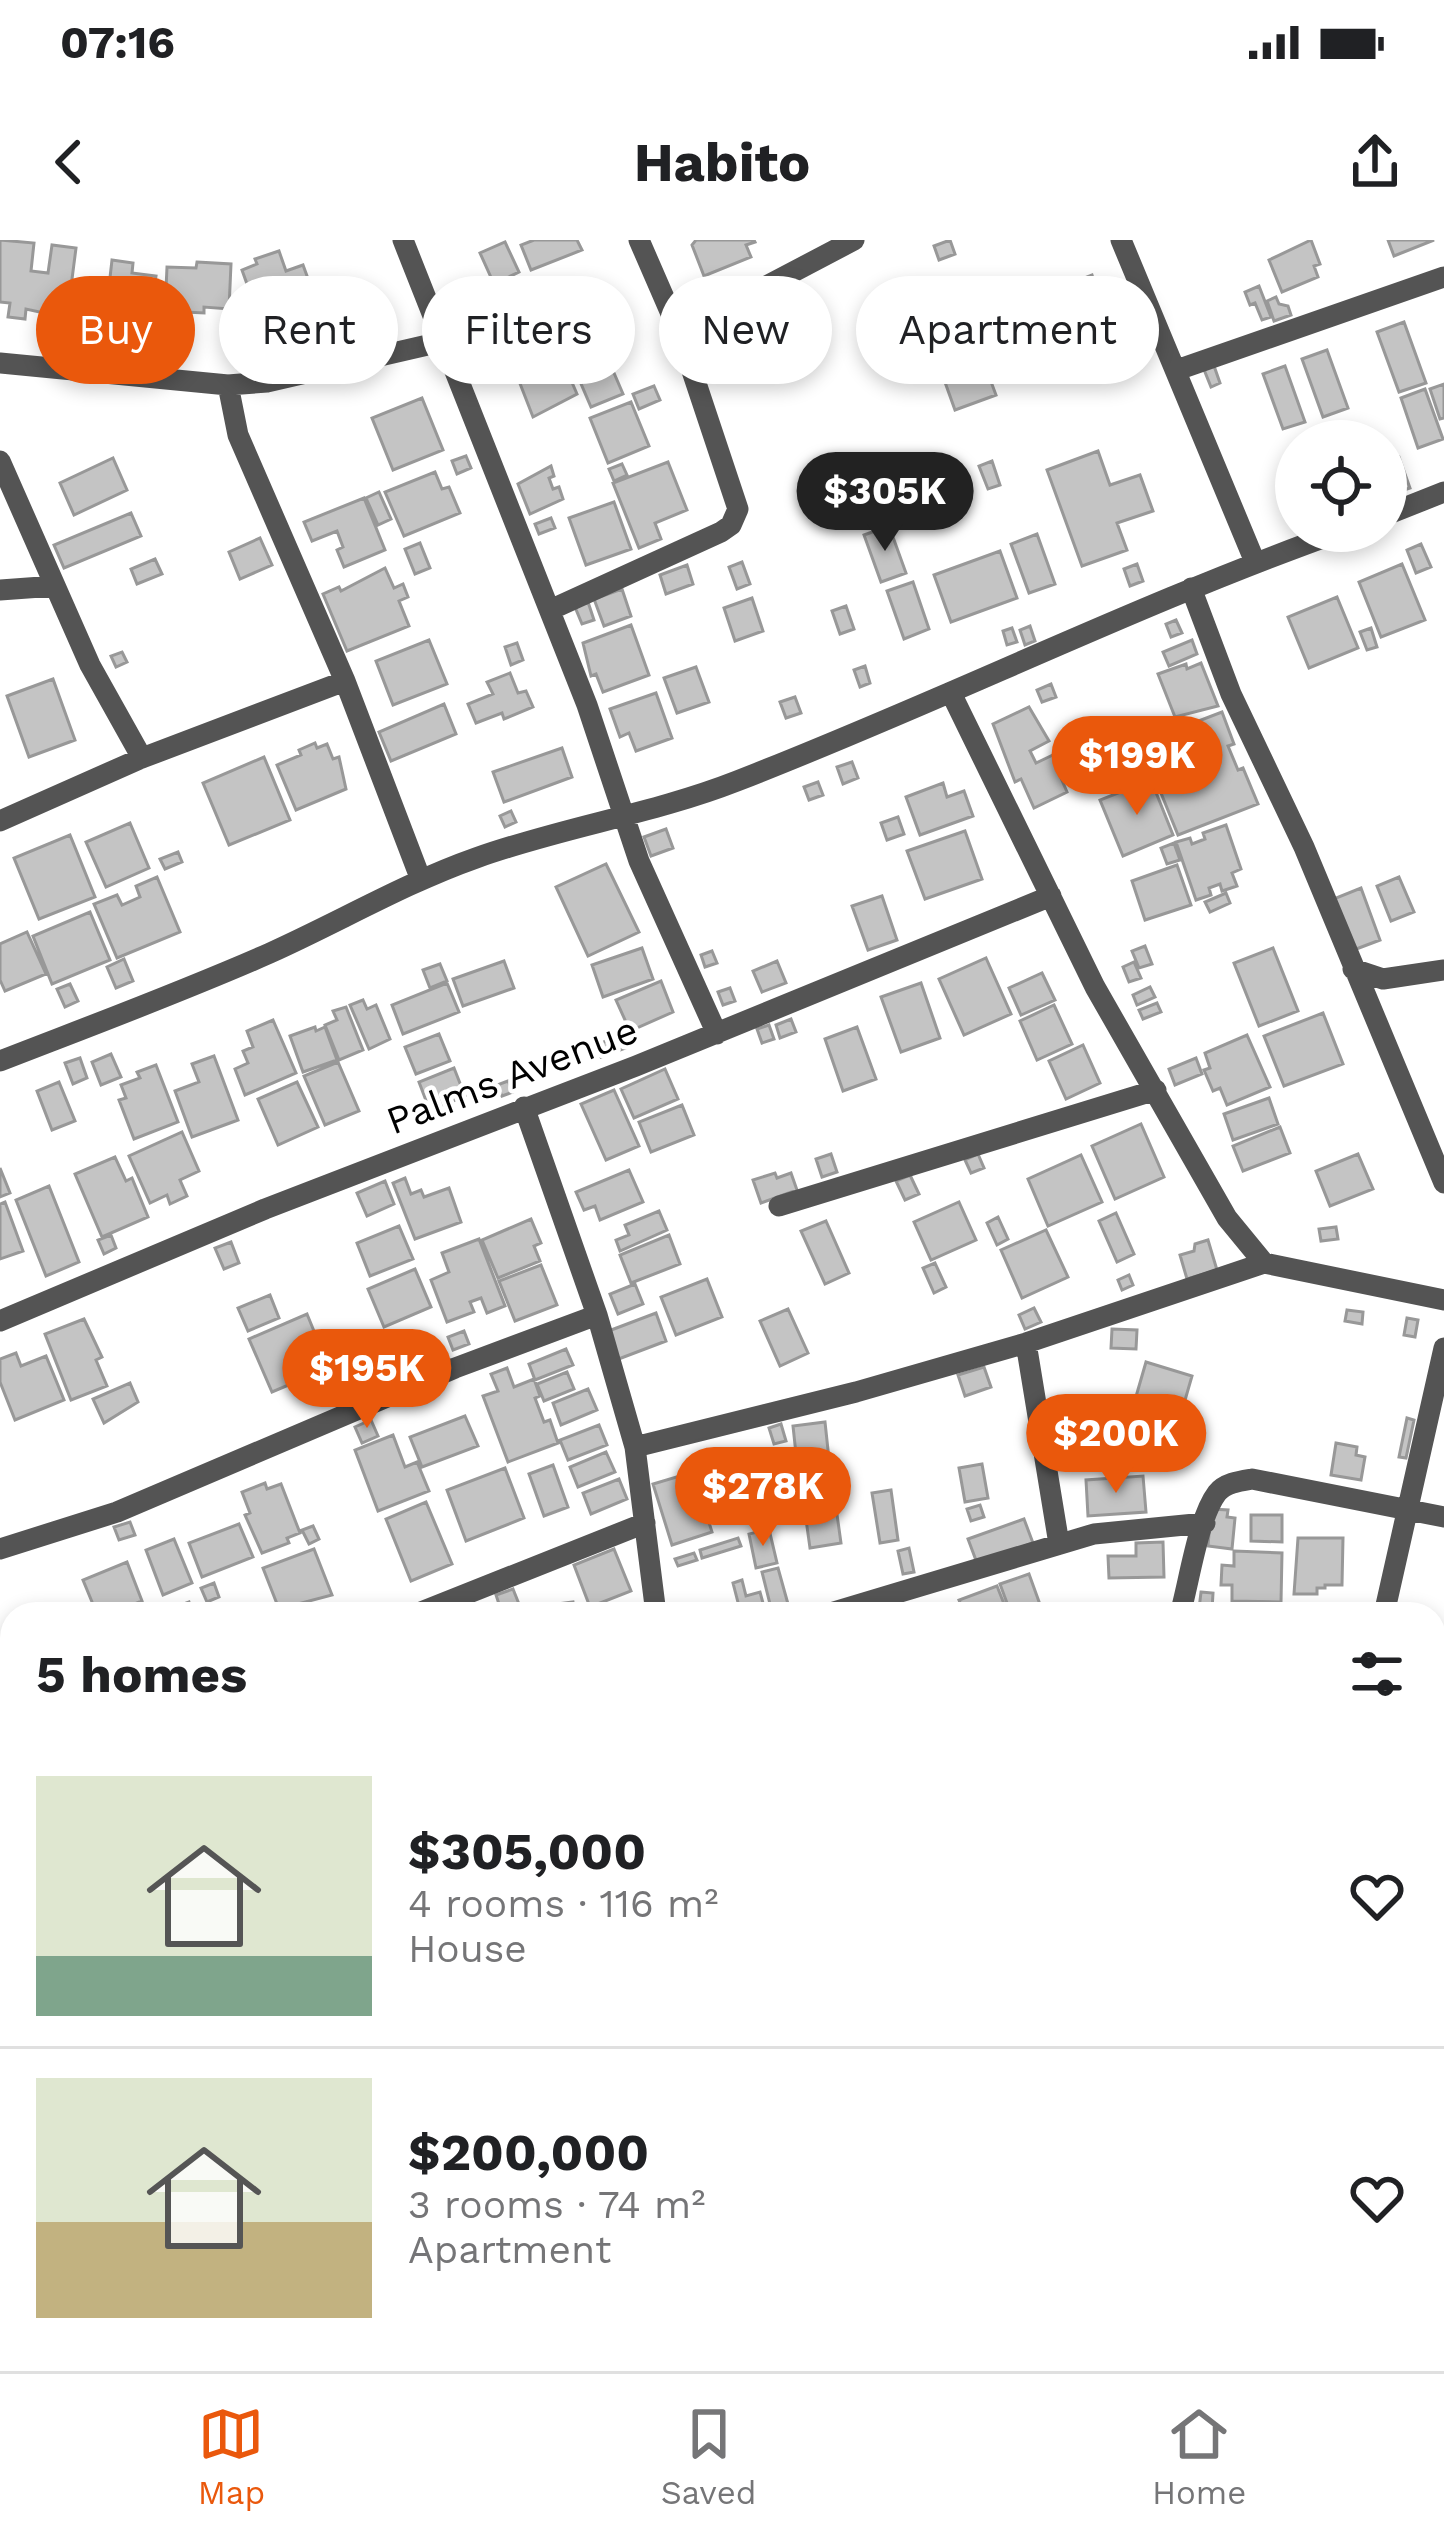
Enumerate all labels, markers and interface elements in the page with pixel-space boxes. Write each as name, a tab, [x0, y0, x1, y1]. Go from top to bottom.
text: 07:16	[60, 16, 175, 69]
icon: back	[36, 129, 102, 195]
icon: share	[1342, 129, 1408, 195]
text: Habito	[634, 131, 810, 194]
chip: Buy	[36, 276, 195, 384]
chip: Rent	[219, 276, 398, 384]
chip: Filters	[422, 276, 635, 384]
chip: New	[659, 276, 832, 384]
chip: Apartment	[856, 276, 1159, 384]
map controls	[1275, 420, 1407, 552]
button: locate	[1275, 420, 1407, 552]
pin: $305K	[801, 452, 969, 554]
text: $305K	[824, 468, 946, 513]
pin: $199K	[1053, 716, 1221, 818]
text: $199K	[1079, 732, 1195, 777]
street label: Palms Avenue	[380, 1006, 644, 1144]
pin: $195K	[283, 1329, 451, 1431]
text: $195K	[309, 1345, 425, 1390]
pin: $200K	[1032, 1394, 1200, 1496]
text: $200K	[1053, 1410, 1179, 1455]
pin: $278K	[679, 1447, 847, 1549]
text: $278K	[702, 1463, 824, 1508]
icon: filters	[1344, 1641, 1410, 1707]
text: 5 homes	[36, 1645, 247, 1704]
text: $305,000	[408, 1822, 646, 1881]
icon: home	[132, 1824, 276, 1968]
icon: heart	[1344, 1863, 1410, 1929]
text: 4 rooms · 116 m²	[408, 1881, 718, 1926]
text: House	[408, 1926, 527, 1971]
text: $200,000	[408, 2123, 649, 2182]
icon: home	[132, 2126, 276, 2270]
icon: heart	[1344, 2165, 1410, 2231]
text: 3 rooms · 74 m²	[408, 2182, 706, 2227]
text: Apartment	[408, 2227, 611, 2272]
tab: Map	[198, 2401, 265, 2512]
tab: Saved	[661, 2401, 756, 2512]
tab: Home	[1152, 2401, 1246, 2512]

